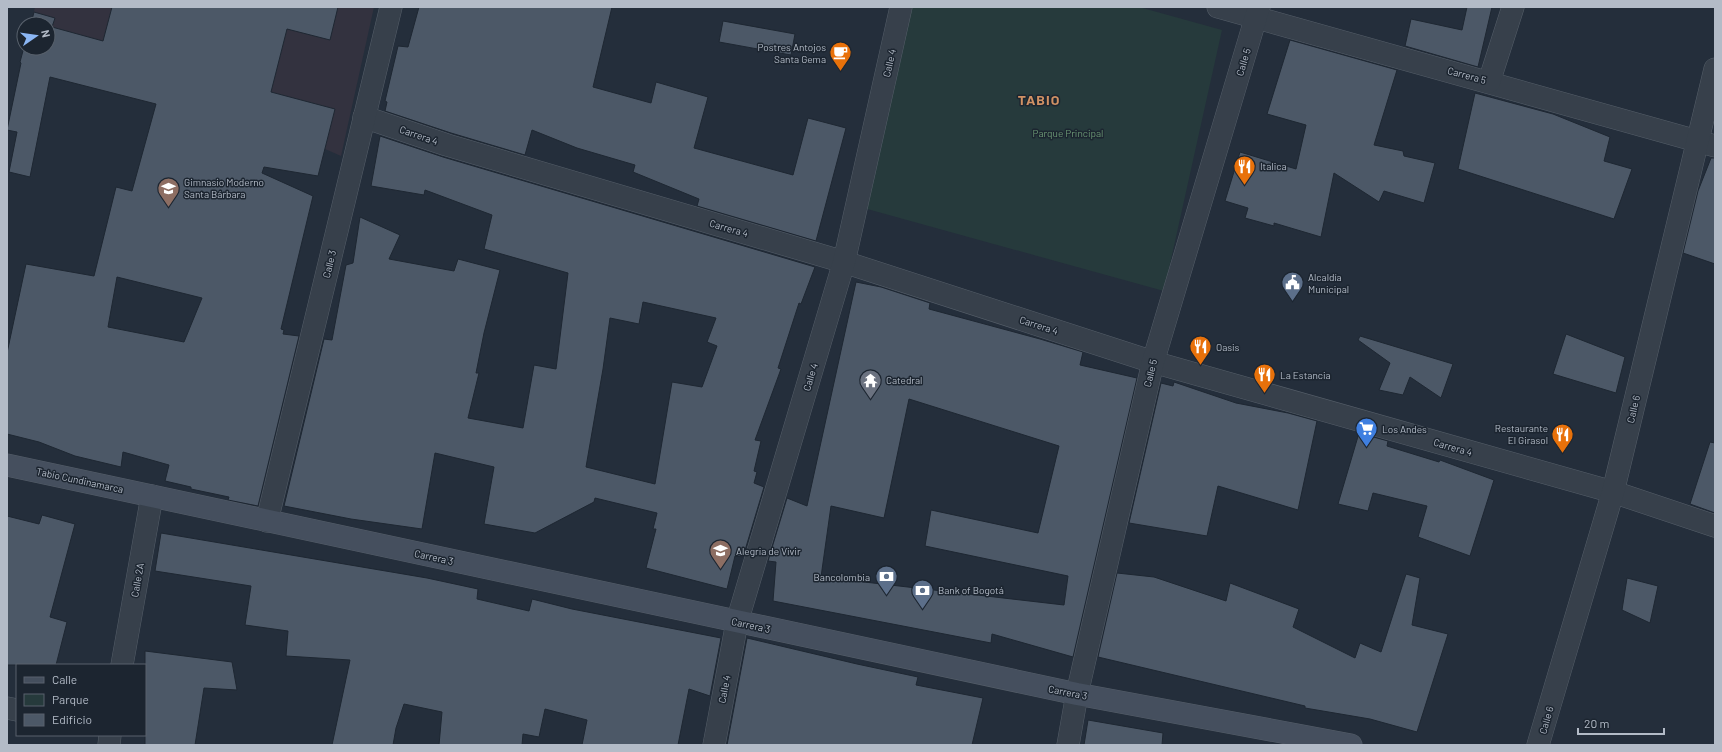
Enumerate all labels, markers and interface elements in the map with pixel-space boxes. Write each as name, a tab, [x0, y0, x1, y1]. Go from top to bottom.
north arrow	[16, 16, 56, 56]
text: N	[39, 29, 53, 39]
cafe icon: Postres Antojos Santa Gema	[828, 40, 854, 73]
place label: Postres Antojos Santa Gema	[758, 41, 826, 65]
street label: Calle 5	[1233, 47, 1253, 77]
street label: Calle 4	[880, 48, 898, 78]
street label: Carrera 5	[1446, 64, 1488, 86]
district label: TABIO	[1018, 91, 1060, 108]
street label: Carrera 4	[398, 123, 440, 147]
park label: Parque Principal	[1033, 127, 1103, 139]
restaurant icon: Italica	[1232, 153, 1258, 186]
place label: Italica	[1260, 160, 1287, 172]
school or university icon: Gimnasio Moderno Santa Bárbara	[156, 175, 182, 208]
place label: Gimnasio Moderno Santa Bárbara	[184, 176, 264, 200]
street label: Carrera 4	[708, 217, 750, 239]
street label: Calle 3	[320, 249, 338, 279]
public building icon: Alcaldía Municipal	[1280, 270, 1306, 303]
place label: Alcaldía Municipal	[1308, 271, 1349, 295]
street label: Carrera 4	[1018, 313, 1060, 337]
restaurant icon: Oasis	[1187, 334, 1213, 367]
place label: Oasis	[1216, 341, 1240, 353]
street label: Calle 5	[1141, 358, 1159, 388]
street label: Calle 4	[800, 362, 820, 392]
restaurant icon: La Estancia	[1251, 362, 1277, 395]
temple icon: Catedral	[857, 367, 883, 400]
place label: La Estancia	[1280, 369, 1331, 381]
place label: Catedral	[886, 374, 922, 386]
street label: Calle 6	[1624, 394, 1642, 424]
supermarket icon: Los Andes	[1353, 416, 1379, 449]
restaurant icon: Restaurante El Girasol	[1550, 421, 1576, 454]
place label: Restaurante El Girasol	[1495, 422, 1548, 446]
place label: Los Andes	[1382, 423, 1427, 435]
street label: Carrera 4	[1432, 436, 1474, 458]
street label: Tabio Cundinamarca	[35, 465, 125, 495]
school or university icon: Alegria de Vivir	[708, 538, 734, 571]
place label: Alegria de Vivir	[736, 545, 801, 557]
street label: Carrera 3	[413, 547, 455, 567]
street label: Calle 2A	[128, 562, 146, 598]
bank icon: Bancolombia	[873, 564, 899, 597]
place label: Bancolombia	[814, 571, 870, 583]
bank icon: Bank of Bogotá	[909, 577, 935, 610]
place label: Bank of Bogotá	[938, 584, 1004, 596]
street label: Carrera 3	[730, 615, 772, 635]
legend	[16, 664, 146, 736]
text: Calle	[52, 672, 77, 686]
street label: Calle 4	[715, 674, 733, 704]
street label: Carrera 3	[1047, 682, 1089, 702]
text: Parque	[52, 692, 89, 706]
street label: Calle 6	[1536, 705, 1556, 735]
scale bar	[1578, 710, 1664, 736]
text: Edificio	[52, 712, 92, 726]
text: 20 m	[1584, 716, 1610, 730]

